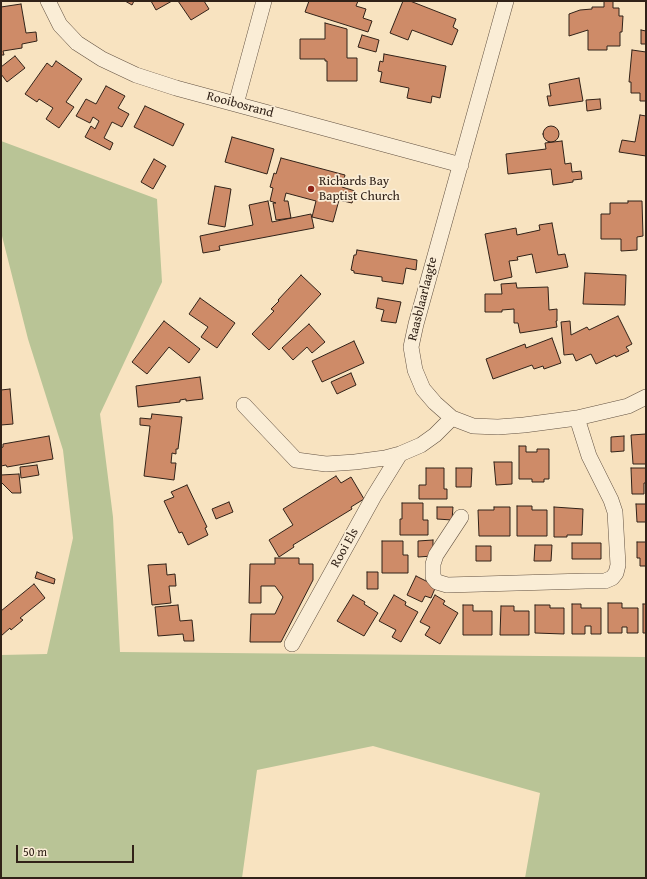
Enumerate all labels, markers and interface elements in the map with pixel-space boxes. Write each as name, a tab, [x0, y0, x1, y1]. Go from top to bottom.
street label: Rooibosrand	[205, 89, 275, 121]
place label: Richards Bay Baptist Church	[319, 174, 400, 205]
marker: Richards Bay Baptist Church	[306, 184, 316, 194]
street label: Raasblaarlaagte	[405, 255, 441, 343]
street label: Rooi Els	[328, 526, 362, 570]
scale bar	[18, 837, 136, 863]
text: 50 m	[23, 843, 47, 860]

